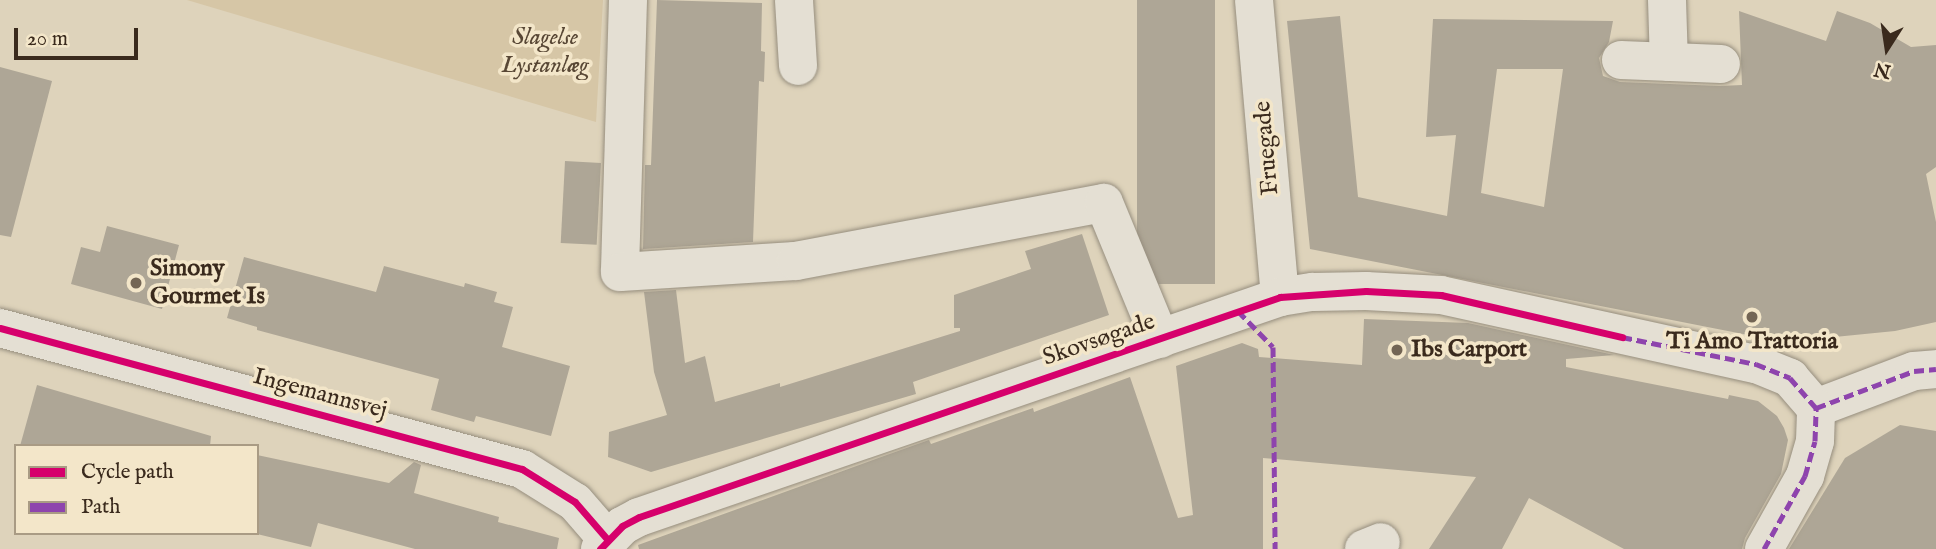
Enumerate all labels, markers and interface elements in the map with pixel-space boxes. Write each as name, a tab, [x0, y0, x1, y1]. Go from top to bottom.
scale bar	[18, 14, 142, 58]
north arrow	[1852, 14, 1922, 84]
park label: Slagelse Lystanlæg	[502, 24, 588, 80]
text: 20 m	[27, 26, 68, 53]
text: N	[1872, 56, 1893, 83]
street label: Fruegade	[1249, 100, 1285, 196]
place label: Simony Gourmet Is	[150, 255, 265, 311]
marker: Simony Gourmet Is	[128, 275, 144, 291]
street label: Skovsøgade	[1039, 307, 1159, 373]
marker: Ti Amo Trattoria	[1744, 309, 1760, 325]
place label: Ti Amo Trattoria	[1666, 328, 1838, 356]
place label: Ibs Carport	[1411, 336, 1527, 364]
marker: Ibs Carport	[1389, 342, 1405, 358]
street label: Ingemannsvej	[250, 362, 390, 426]
legend	[14, 444, 259, 535]
text: Cycle path	[81, 459, 174, 486]
text: Path	[81, 494, 120, 521]

